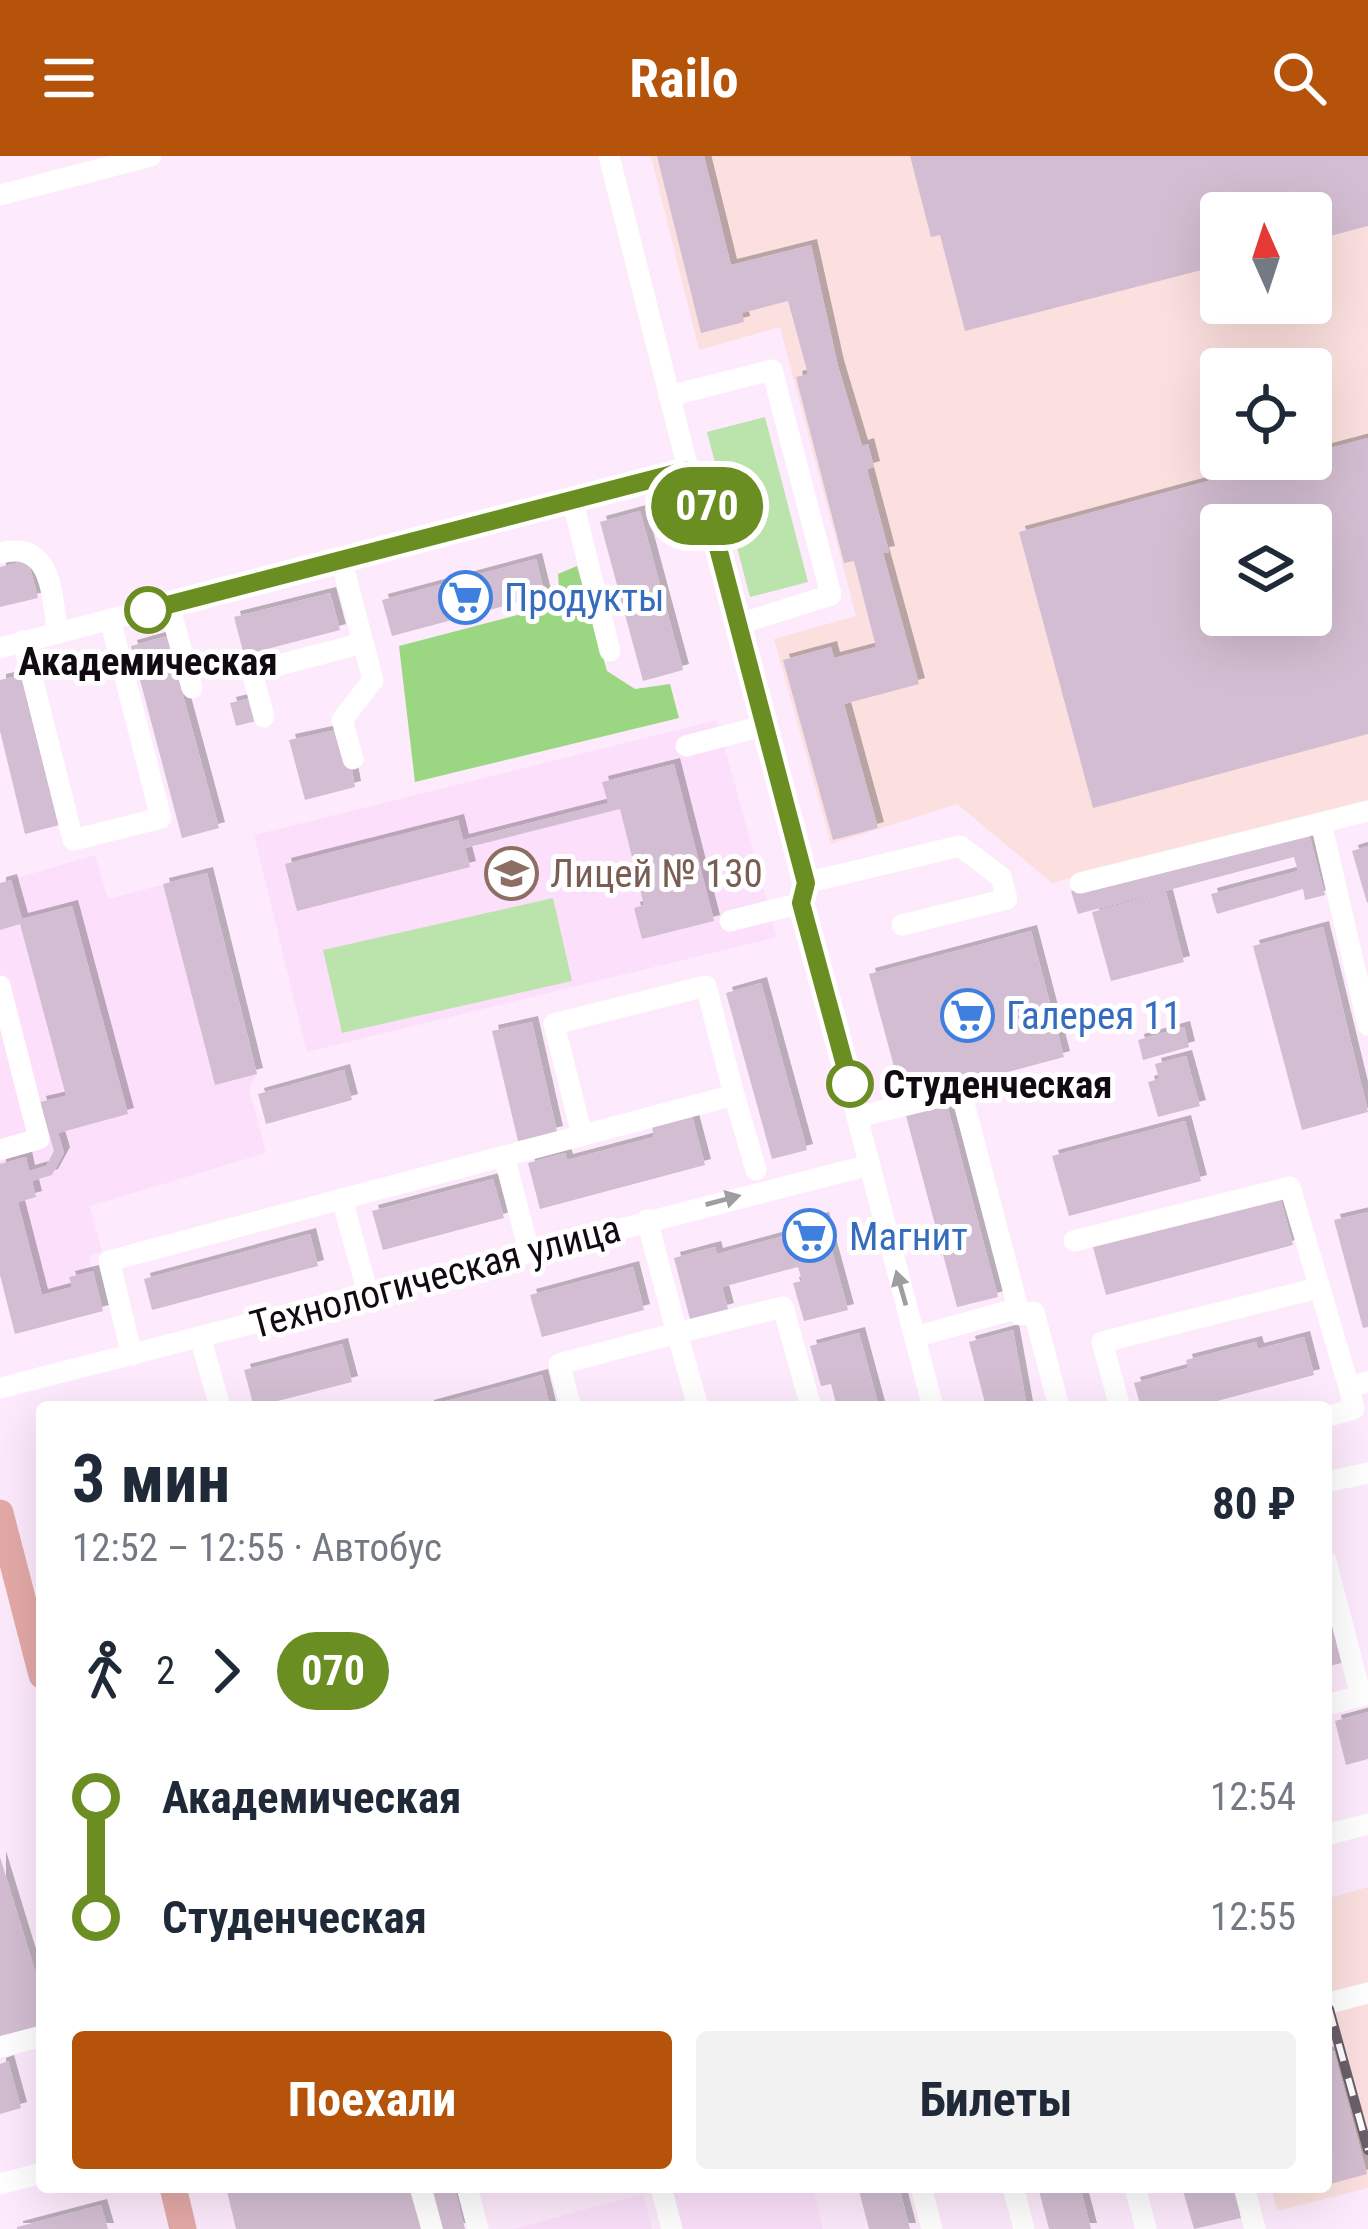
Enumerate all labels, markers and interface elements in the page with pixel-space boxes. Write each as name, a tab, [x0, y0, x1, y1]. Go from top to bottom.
icon: menu	[36, 45, 102, 111]
icon: search	[1266, 45, 1332, 111]
text: Railo	[629, 47, 739, 110]
north arrow	[1200, 192, 1332, 324]
map controls	[1200, 192, 1332, 636]
button: locate	[1200, 348, 1332, 480]
line badge: 070	[638, 467, 776, 545]
text: 070	[675, 481, 739, 530]
button: layers	[1200, 504, 1332, 636]
supermarket icon: Продукты	[437, 569, 493, 625]
place label: Продукты	[504, 575, 665, 621]
marker: Академическая	[126, 588, 170, 632]
place label: Академическая	[18, 639, 278, 685]
school or university icon: Лицей № 130	[483, 845, 539, 901]
place label: Лицей № 130	[550, 851, 763, 897]
supermarket icon: Галерея 11	[939, 987, 995, 1043]
place label: Галерея 11	[1006, 993, 1182, 1039]
marker: Студенческая	[828, 1062, 872, 1106]
place label: Студенческая	[883, 1062, 1113, 1108]
one-way arrow	[705, 1189, 742, 1208]
street label: Технологическая улица	[245, 1205, 625, 1349]
supermarket icon: Магнит	[782, 1208, 838, 1264]
place label: Магнит	[849, 1214, 968, 1260]
one-way arrow	[891, 1270, 910, 1307]
text: 3 мин	[72, 1441, 230, 1518]
text: 80 ₽	[1212, 1477, 1296, 1530]
text: 12:52 – 12:55 · Автобус	[72, 1525, 442, 1571]
icon: walk	[72, 1638, 138, 1704]
icon: forward	[193, 1638, 259, 1704]
text: 070	[301, 1646, 365, 1695]
text: 2	[156, 1648, 175, 1694]
text: Академическая	[162, 1771, 461, 1824]
text: 12:54	[1210, 1774, 1296, 1820]
text: Студенческая	[162, 1891, 427, 1944]
text: 12:55	[1210, 1894, 1296, 1940]
button: Поехали	[72, 2031, 672, 2169]
button: Билеты	[696, 2031, 1296, 2169]

